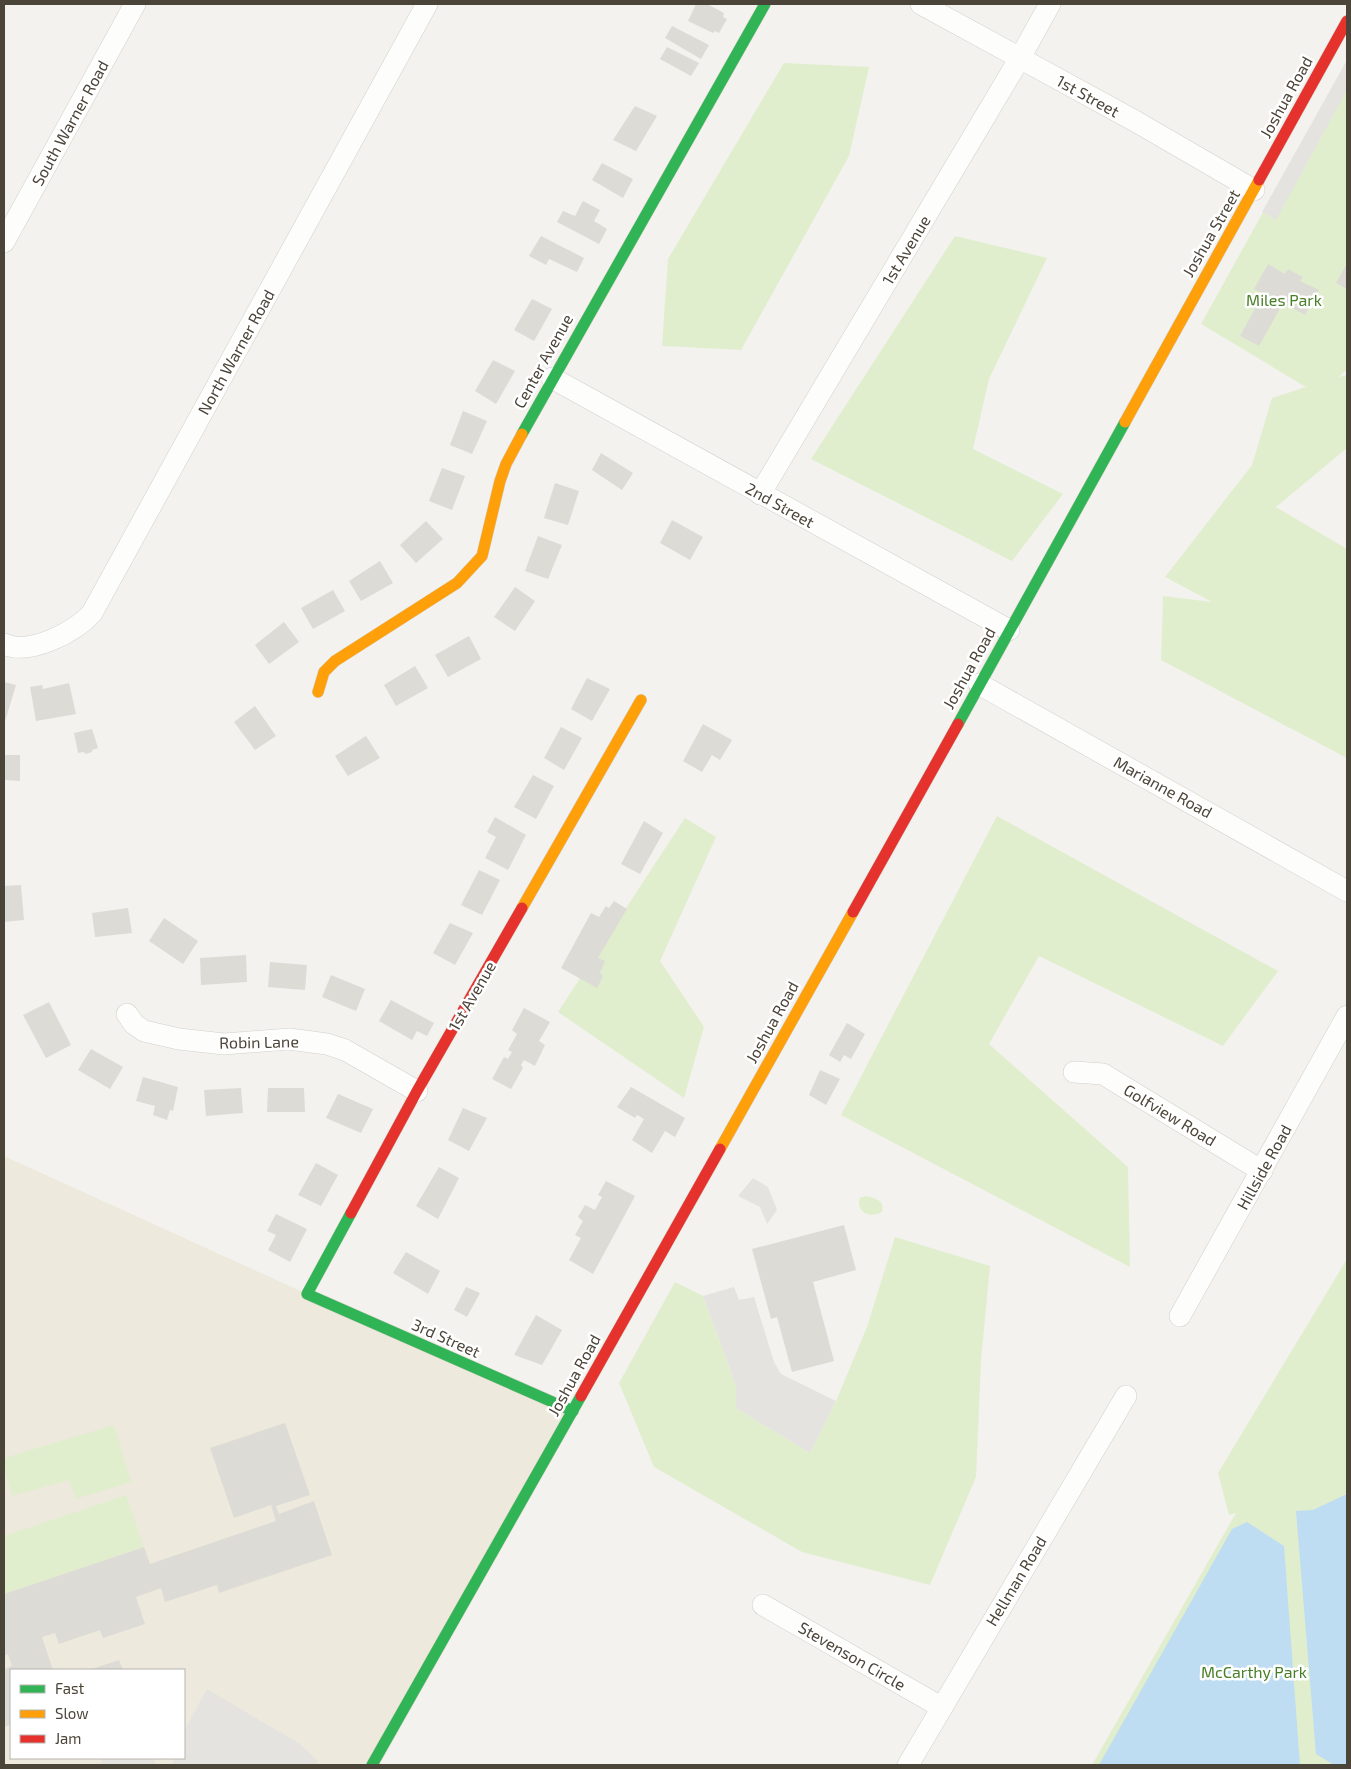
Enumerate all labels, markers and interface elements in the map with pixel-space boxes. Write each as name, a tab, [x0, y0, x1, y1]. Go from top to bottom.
street label: Joshua Road	[1255, 53, 1316, 141]
street label: South Warner Road	[27, 57, 112, 189]
street label: 1st Street	[1054, 71, 1123, 121]
street label: Joshua Street	[1178, 186, 1243, 280]
street label: 1st Avenue	[877, 212, 934, 288]
street label: North Warner Road	[193, 286, 278, 418]
park label: Miles Park	[1246, 290, 1322, 309]
street label: Center Avenue	[509, 310, 576, 411]
street label: 2nd Street	[743, 478, 818, 531]
street label: Joshua Road	[938, 624, 999, 712]
street label: Marianne Road	[1111, 752, 1216, 821]
street label: 1st Avenue	[444, 957, 499, 1034]
street label: Joshua Road	[741, 978, 802, 1066]
street label: Robin Lane	[219, 1031, 299, 1052]
street label: Golfview Road	[1121, 1080, 1220, 1150]
street label: Hillside Road	[1232, 1121, 1295, 1213]
street label: 3rd Street	[409, 1314, 483, 1361]
street label: Joshua Road	[543, 1331, 604, 1419]
street label: Hellman Road	[981, 1532, 1050, 1629]
street label: Stevenson Circle	[795, 1617, 909, 1694]
park label: McCarthy Park	[1201, 1662, 1307, 1681]
legend	[10, 1669, 185, 1759]
text: Fast	[55, 1679, 85, 1697]
text: Slow	[55, 1704, 89, 1722]
text: Jam	[55, 1729, 81, 1747]

